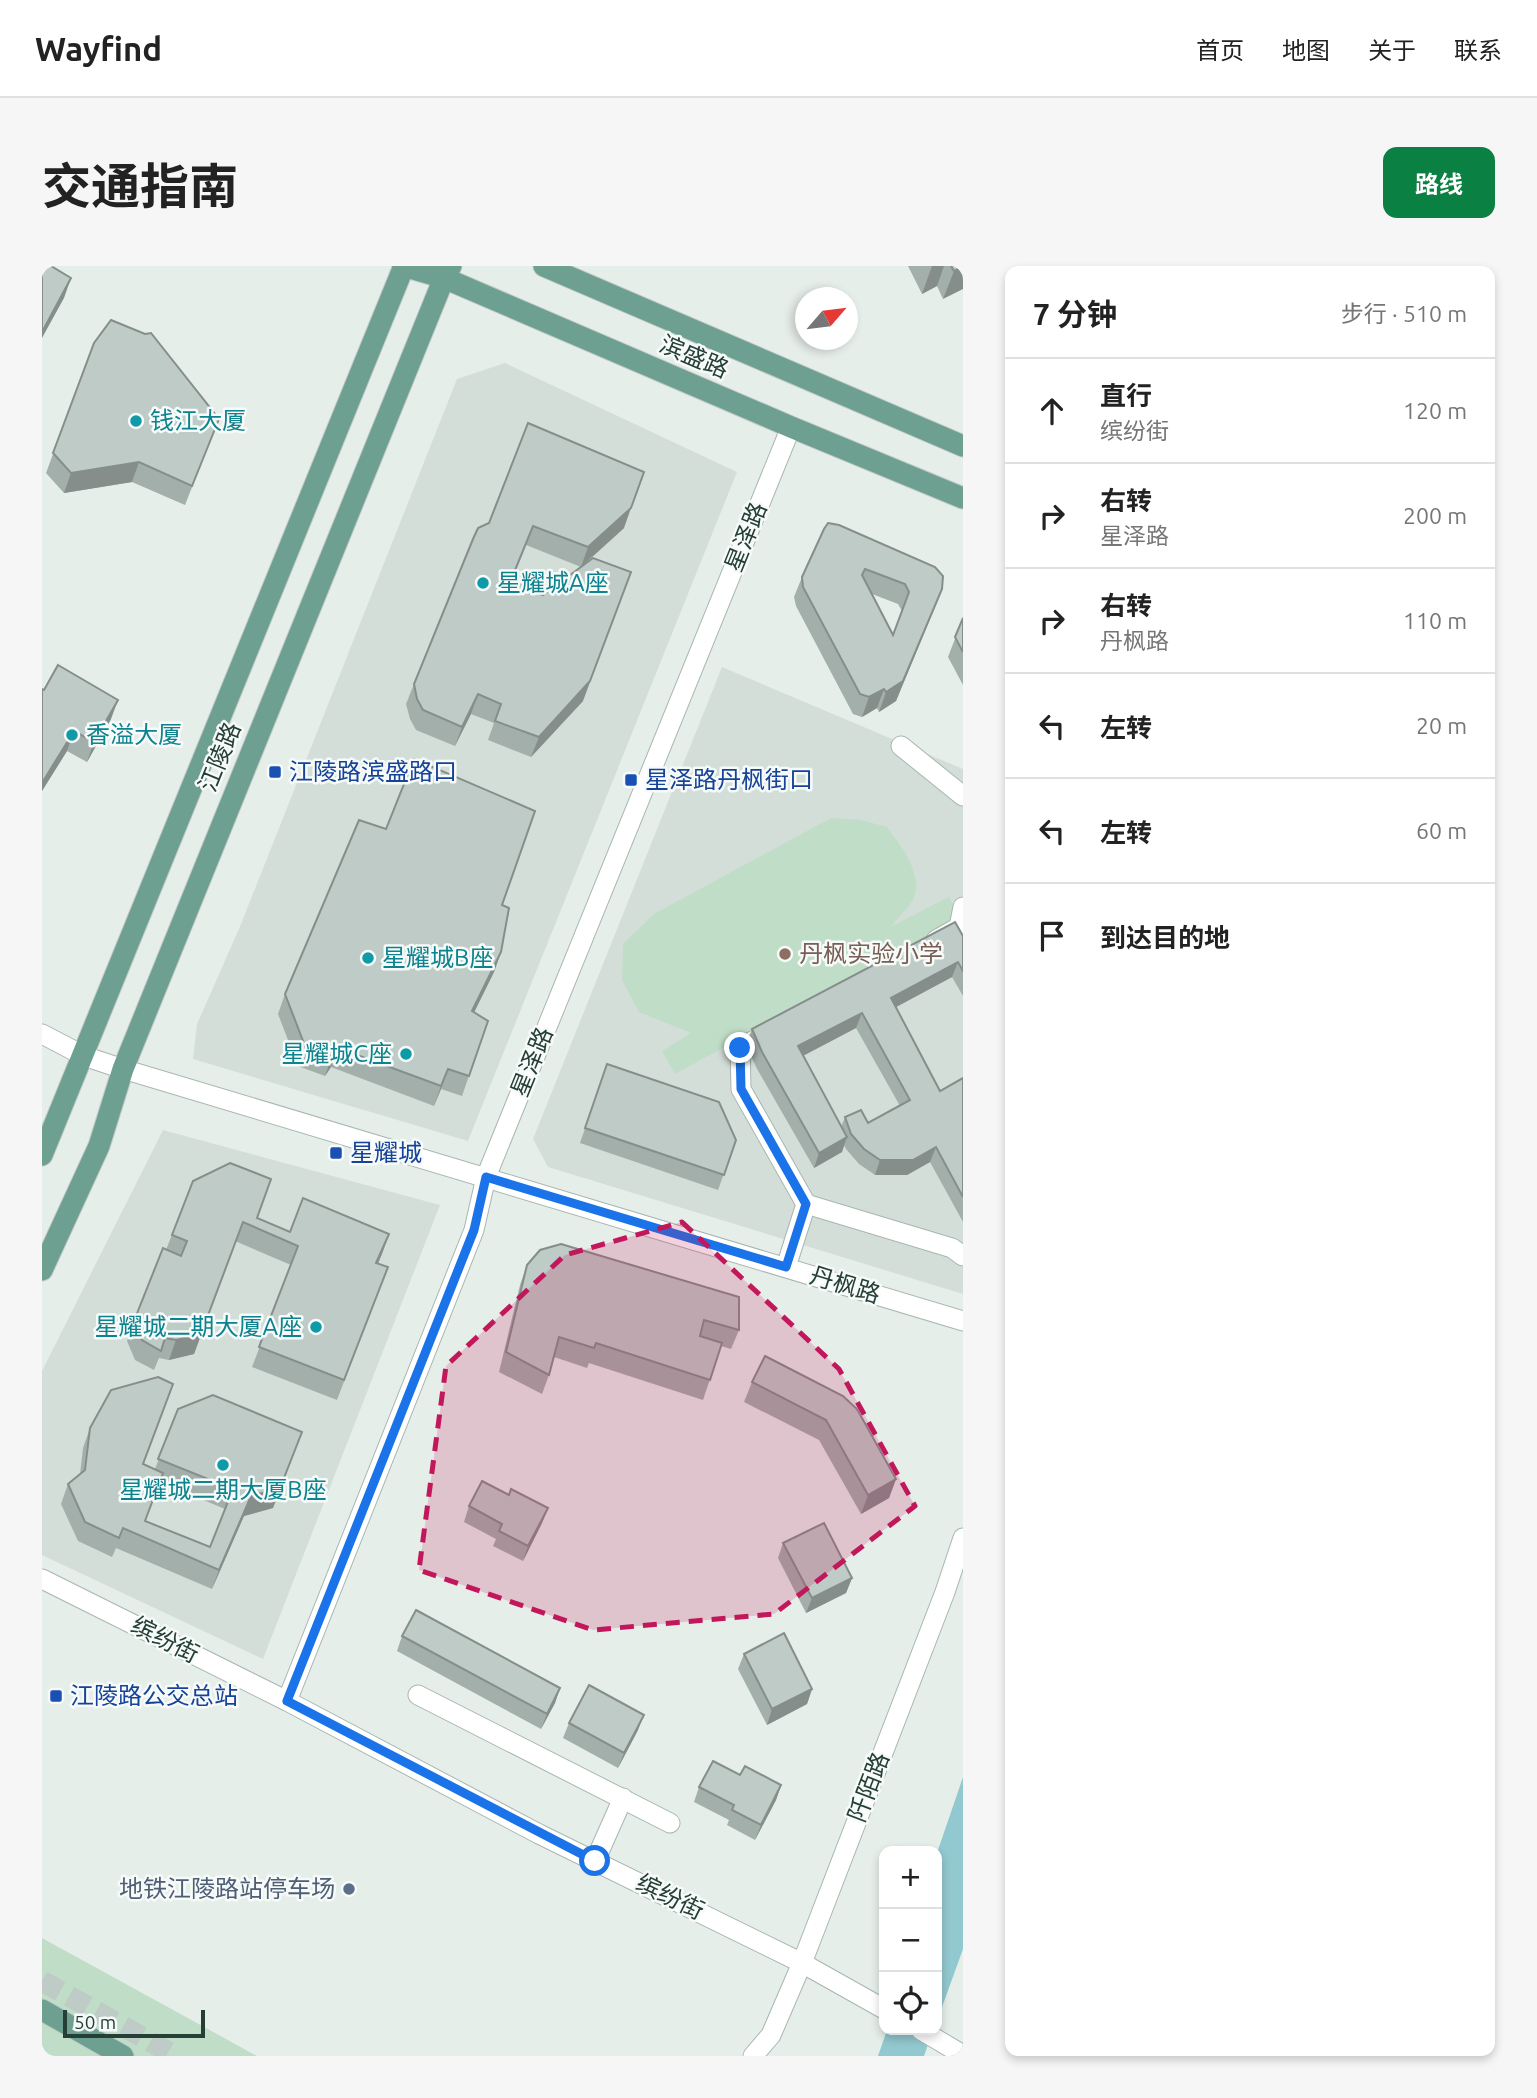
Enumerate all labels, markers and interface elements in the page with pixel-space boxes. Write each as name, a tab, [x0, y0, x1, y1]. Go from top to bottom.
text: Wayfind	[35, 30, 162, 67]
text: 首页	[1196, 37, 1244, 64]
text: 地图	[1282, 37, 1330, 64]
text: 关于	[1368, 37, 1416, 64]
text: 联系	[1454, 37, 1502, 64]
button: 路线	[1383, 147, 1495, 218]
text: 交通指南	[42, 158, 238, 213]
north arrow	[795, 287, 858, 350]
text: 7 分钟	[1033, 297, 1117, 331]
text: 步行 · 510 m	[1341, 301, 1467, 326]
street label: 滨盛路	[656, 330, 733, 383]
text: 直行	[1100, 381, 1152, 410]
icon: ahead	[1033, 392, 1071, 430]
text: 120 m	[1403, 398, 1467, 423]
place label: 钱江大厦	[150, 407, 246, 434]
marker: 钱江大厦	[128, 413, 144, 429]
text: 缤纷街	[1100, 418, 1169, 443]
text: 右转	[1100, 486, 1152, 515]
icon: right	[1033, 497, 1071, 535]
street label: 星泽路	[720, 498, 772, 575]
text: 200 m	[1403, 503, 1467, 528]
text: 星泽路	[1100, 523, 1169, 548]
place label: 星耀城A座	[497, 569, 609, 596]
marker: 星耀城A座	[475, 575, 491, 591]
text: 右转	[1100, 591, 1152, 620]
icon: right	[1033, 602, 1071, 640]
text: 110 m	[1403, 608, 1467, 633]
text: 丹枫路	[1100, 628, 1169, 653]
icon: left	[1033, 707, 1071, 745]
text: 左转	[1100, 713, 1152, 742]
text: 20 m	[1416, 713, 1467, 738]
street label: 江陵路	[194, 718, 246, 795]
place label: 香溢大厦	[86, 721, 182, 748]
marker: 香溢大厦	[64, 727, 80, 743]
place label: 江陵路滨盛路口	[289, 758, 457, 785]
marker: 江陵路滨盛路口	[267, 764, 283, 780]
place label: 星泽路丹枫街口	[645, 766, 813, 793]
marker: 星泽路丹枫街口	[623, 772, 639, 788]
icon: left	[1033, 812, 1071, 850]
text: 左转	[1100, 818, 1152, 847]
text: 60 m	[1416, 818, 1467, 843]
icon: arrive	[1033, 917, 1071, 955]
text: 到达目的地	[1100, 923, 1230, 952]
place label: 丹枫实验小学	[799, 940, 943, 967]
place label: 星耀城B座	[382, 944, 493, 971]
marker: 丹枫实验小学	[777, 946, 793, 962]
marker: 星耀城B座	[360, 950, 376, 966]
street label: 星泽路	[506, 1023, 558, 1100]
route end	[724, 1032, 755, 1063]
place label: 星耀城C座	[281, 1040, 392, 1067]
marker: 星耀城C座	[398, 1046, 414, 1062]
place label: 星耀城	[350, 1139, 422, 1166]
marker: 星耀城	[328, 1145, 344, 1161]
street label: 丹枫路	[807, 1261, 884, 1308]
place label: 星耀城二期大厦A座	[94, 1313, 302, 1340]
marker: 星耀城二期大厦A座	[308, 1319, 324, 1335]
marker: 星耀城二期大厦B座	[215, 1457, 231, 1473]
place label: 星耀城二期大厦B座	[119, 1476, 327, 1503]
street label: 缤纷街	[127, 1611, 203, 1668]
place label: 江陵路公交总站	[70, 1682, 238, 1709]
marker: 江陵路公交总站	[48, 1688, 64, 1704]
street label: 阡陌路	[843, 1748, 894, 1825]
route start	[579, 1845, 610, 1876]
map controls	[879, 1846, 942, 2035]
button: +	[879, 1846, 942, 1909]
street label: 缤纷街	[632, 1869, 708, 1924]
place label: 地铁江陵路站停车场	[119, 1875, 335, 1902]
marker: 地铁江陵路站停车场	[341, 1881, 357, 1897]
button: −	[879, 1909, 942, 1972]
button: locate	[879, 1972, 942, 2035]
scale bar	[63, 2007, 205, 2039]
text: 50 m	[74, 2011, 116, 2033]

